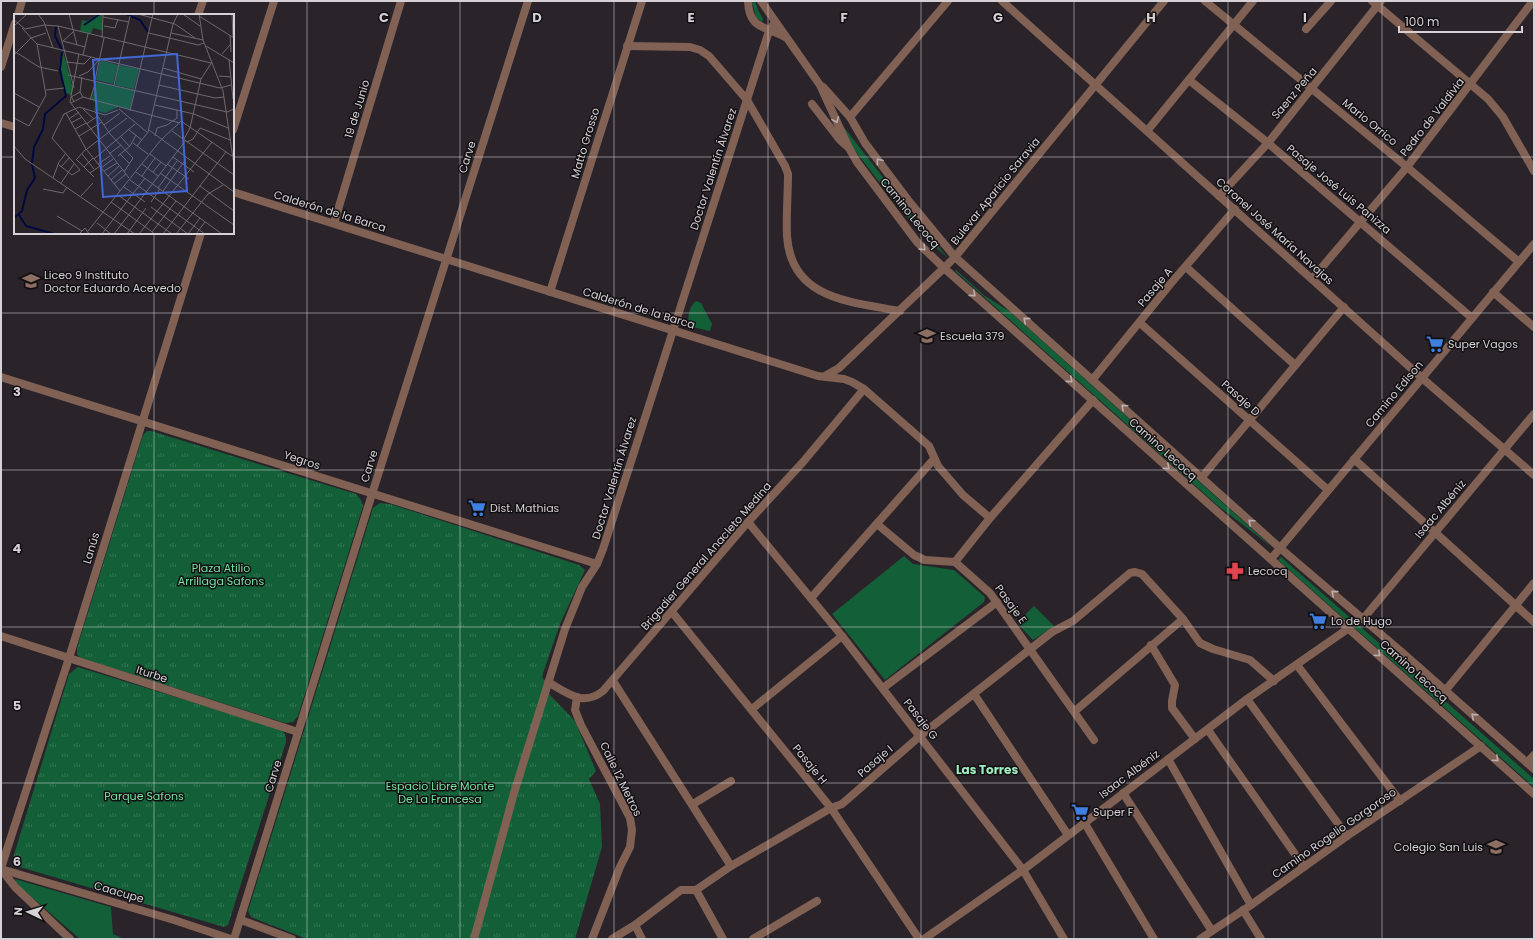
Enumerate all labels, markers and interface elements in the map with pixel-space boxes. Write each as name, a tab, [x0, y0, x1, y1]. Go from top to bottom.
text: C	[379, 8, 389, 27]
text: D	[532, 8, 542, 27]
text: E	[687, 8, 695, 27]
text: F	[840, 8, 848, 27]
text: G	[993, 8, 1003, 27]
text: H	[1146, 8, 1156, 27]
text: I	[1303, 8, 1307, 27]
scale bar	[1399, 8, 1522, 34]
text: 100 m	[1405, 13, 1439, 30]
inset map	[14, 14, 234, 234]
street label: Saenz Peña	[1268, 64, 1320, 122]
street label: Pedro de Valdivia	[1396, 74, 1468, 160]
street label: 19 de Junio	[341, 78, 373, 140]
street label: Mario Orrico	[1339, 95, 1401, 149]
street label: Matto Grosso	[567, 106, 603, 180]
street label: Doctor Valentín Álvarez	[686, 106, 740, 232]
one-way arrow	[831, 116, 839, 124]
street label: Bulevar Aparicio Saravia	[947, 134, 1043, 248]
street label: Carve	[454, 139, 480, 175]
street label: Pasaje José Luis Panizza	[1283, 140, 1395, 238]
one-way arrow	[876, 158, 883, 165]
street label: Camino Lecocq	[877, 174, 943, 252]
street label: Coronel José María Navajas	[1213, 174, 1338, 288]
street label: Calderón de la Barca	[272, 186, 388, 236]
one-way arrow	[918, 243, 926, 251]
street label: Pasaje A	[1134, 263, 1177, 310]
place label: Liceo 9 Instituto Doctor Eduardo Acevedo	[44, 267, 181, 296]
school or university icon: Liceo 9 Instituto Doctor Eduardo Acevedo	[21, 271, 41, 291]
street label: Calderón de la Barca	[581, 283, 697, 333]
one-way arrow	[968, 289, 976, 297]
one-way arrow	[1024, 318, 1031, 325]
school or university icon: Escuela 379	[917, 326, 937, 346]
place label: Escuela 379	[940, 328, 1004, 344]
supermarket icon: Super Vagos	[1425, 334, 1445, 354]
place label: Super Vagos	[1448, 336, 1518, 352]
street label: Camino Edison	[1361, 357, 1427, 431]
one-way arrow	[1066, 375, 1073, 382]
street label: Pasaje D	[1218, 376, 1264, 420]
text: 3	[13, 382, 21, 401]
one-way arrow	[1121, 404, 1128, 411]
street label: Camino Lecocq	[1126, 414, 1200, 484]
street label: Doctor Valentín Álvarez	[588, 415, 640, 541]
street label: Yegros	[282, 447, 323, 473]
street label: Carve	[357, 448, 382, 484]
one-way arrow	[1162, 462, 1170, 470]
street label: Isaac Albéniz	[1411, 476, 1469, 542]
street label: Brigadier General Anacleto Medina	[637, 478, 775, 634]
supermarket icon: Dist. Mathias	[467, 498, 487, 518]
place label: Dist. Mathias	[490, 500, 560, 516]
one-way arrow	[1249, 519, 1256, 526]
street label: Lanús	[79, 530, 103, 566]
text: 4	[13, 539, 22, 558]
park label: Plaza Atilio Arrillaga Safons	[178, 560, 264, 589]
pharmacy icon: Lecocq	[1225, 561, 1245, 581]
place label: Lecocq	[1248, 563, 1287, 579]
street label: Pasaje E	[991, 581, 1031, 627]
one-way arrow	[1331, 591, 1338, 598]
supermarket icon: Lo de Hugo	[1308, 611, 1328, 631]
place label: Lo de Hugo	[1331, 613, 1392, 629]
street label: Camino Lecocq	[1377, 636, 1451, 706]
one-way arrow	[1373, 649, 1381, 657]
street label: Iturbe	[134, 661, 170, 687]
street label: Pasaje G	[900, 695, 942, 743]
text: 5	[13, 696, 21, 715]
one-way arrow	[1471, 713, 1478, 720]
street label: Calle 12 Metros	[596, 739, 646, 819]
street label: Pasaje H	[789, 741, 831, 787]
street label: Pasaje I	[854, 741, 896, 781]
street label: Isaac Albéniz	[1095, 746, 1163, 802]
one-way arrow	[1491, 754, 1499, 762]
street label: Carve	[261, 758, 286, 794]
district label: Las Torres	[956, 761, 1018, 778]
park label: Espacio Libre Monte De La Francesa	[386, 778, 495, 807]
street label: Camino Rogelio Gorgoroso	[1269, 784, 1399, 882]
park label: Parque Safons	[104, 788, 184, 804]
supermarket icon: Super F	[1070, 802, 1090, 822]
place label: Super F	[1093, 804, 1134, 820]
school or university icon: Colegio San Luis	[1486, 837, 1506, 857]
place label: Colegio San Luis	[1394, 839, 1483, 855]
text: 6	[13, 852, 21, 871]
street label: Caacupe	[92, 877, 146, 907]
north arrow	[8, 892, 48, 932]
text: N	[10, 907, 26, 916]

